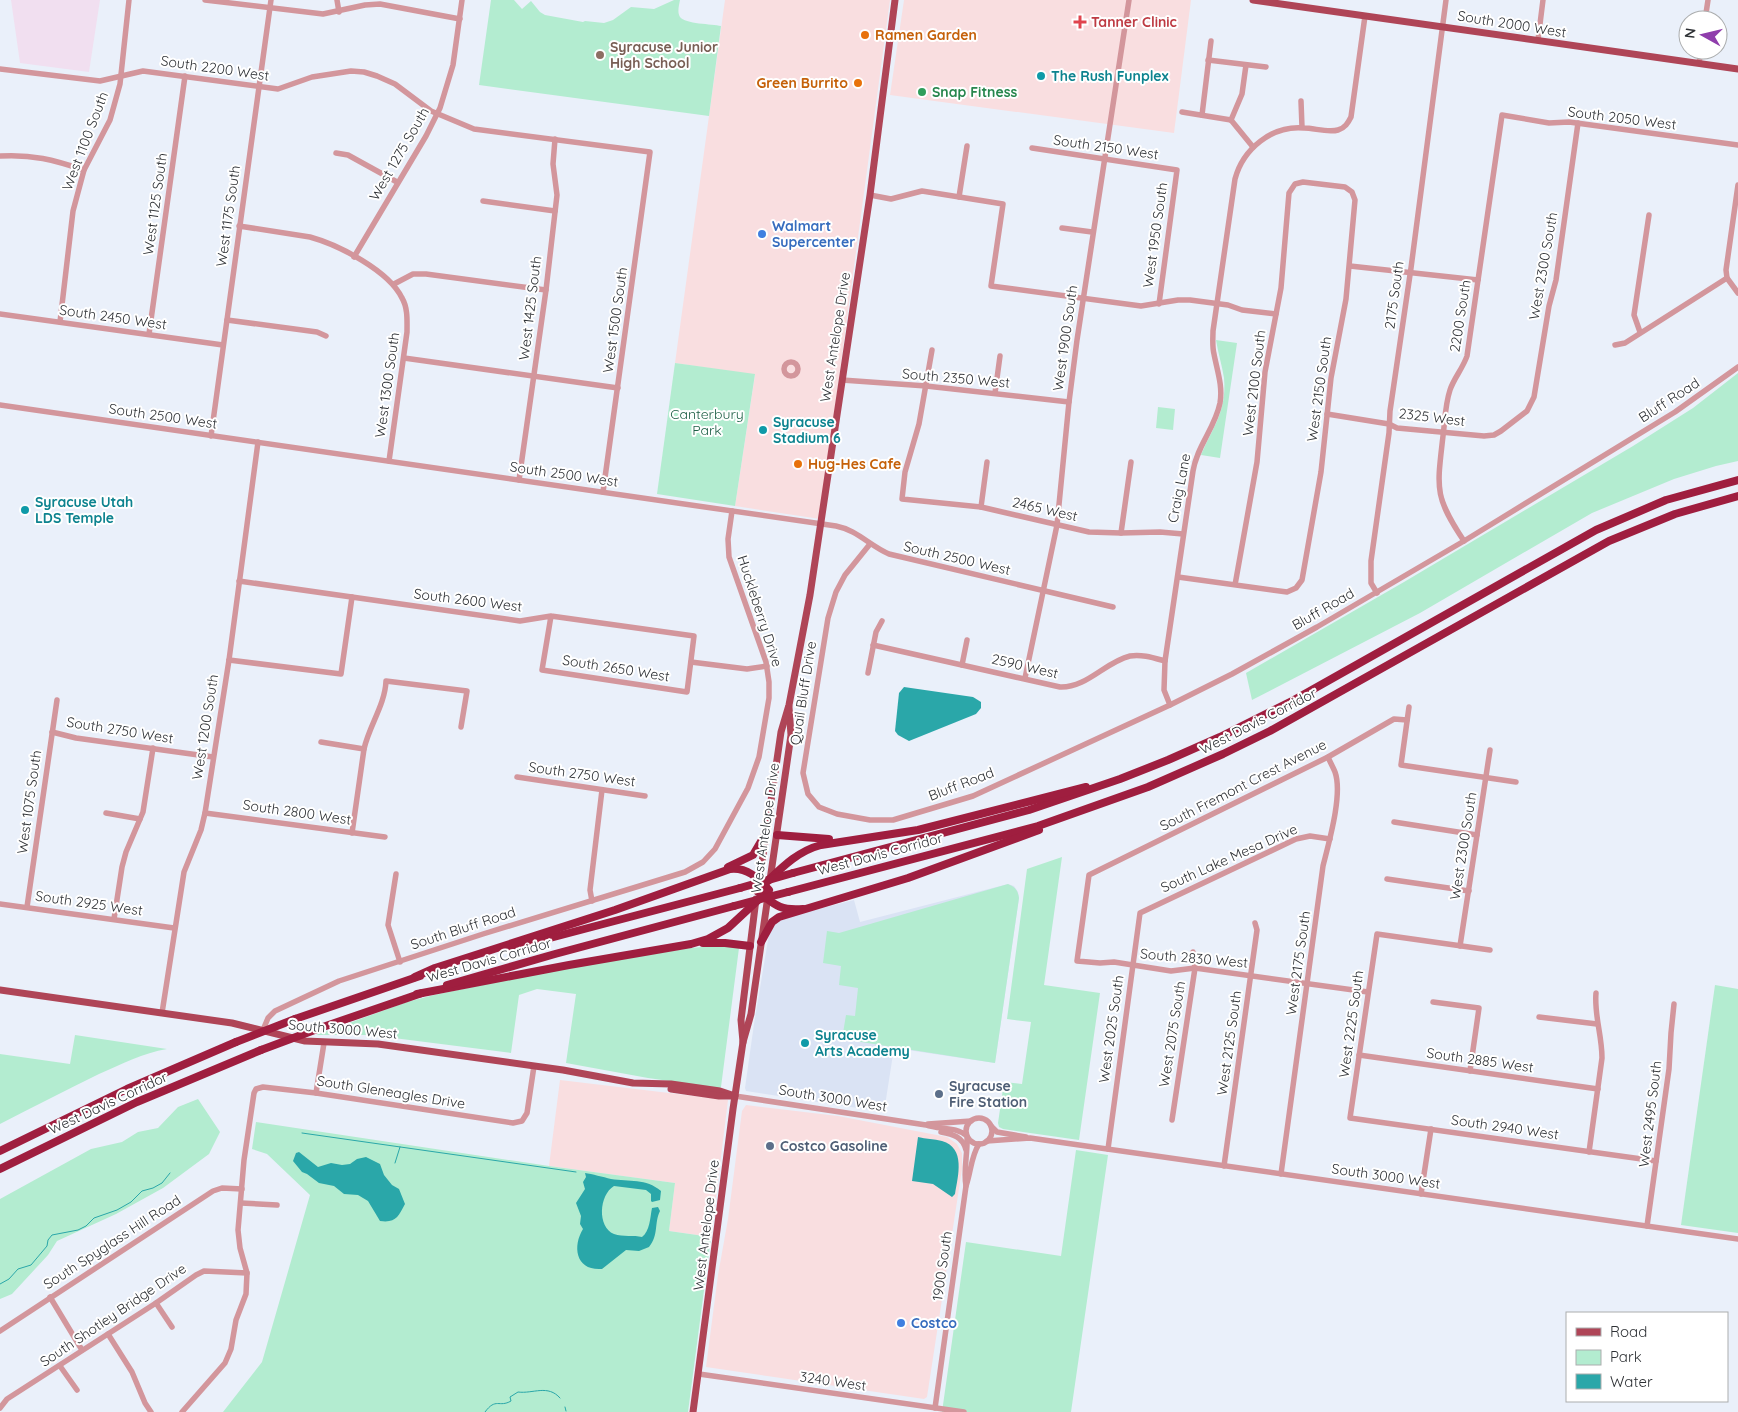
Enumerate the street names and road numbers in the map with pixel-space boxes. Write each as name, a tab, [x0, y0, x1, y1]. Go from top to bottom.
street label: South 2000 West	[1456, 7, 1568, 42]
street label: South 2200 West	[160, 51, 271, 85]
street label: West 1100 South	[58, 89, 112, 193]
street label: South 2050 West	[1567, 102, 1678, 134]
street label: West 1275 South	[365, 104, 433, 204]
street label: South 2150 West	[1052, 131, 1160, 163]
street label: West 1125 South	[139, 152, 171, 256]
street label: West 1175 South	[212, 164, 244, 268]
street label: West 1950 South	[1139, 181, 1171, 289]
street label: West 2300 South	[1525, 211, 1561, 321]
street label: West 1425 South	[515, 255, 545, 361]
street label: 2175 South	[1380, 260, 1408, 330]
street label: West 1500 South	[599, 266, 631, 374]
street label: West Antelope Drive	[816, 271, 854, 403]
street label: 2200 South	[1445, 279, 1475, 353]
street label: West 1900 South	[1049, 284, 1081, 392]
street label: South 2450 West	[58, 301, 168, 333]
street label: West 2100 South	[1239, 329, 1269, 437]
street label: West 1300 South	[371, 331, 403, 439]
street label: West 2150 South	[1303, 335, 1335, 443]
street label: South 2350 West	[901, 364, 1011, 392]
street label: Bluff Road	[1635, 374, 1703, 426]
street label: South 2500 West	[108, 399, 219, 433]
street label: 2325 West	[1398, 404, 1467, 430]
street label: Craig Lane	[1163, 452, 1195, 524]
street label: South 2500 West	[509, 457, 620, 491]
street label: 2465 West	[1011, 493, 1080, 525]
street label: South 2500 West	[902, 537, 1012, 579]
street label: Huckleberry Drive	[733, 553, 787, 669]
street label: South 2600 West	[413, 584, 523, 616]
street label: Bluff Road	[1289, 584, 1357, 634]
street label: Quail Bluff Drive	[786, 640, 820, 746]
street label: 2590 West	[990, 650, 1060, 682]
street label: South 2650 West	[561, 651, 671, 685]
street label: West 1200 South	[188, 673, 222, 781]
street label: West Davis Corridor	[1196, 683, 1320, 758]
street label: South 2750 West	[65, 713, 175, 747]
street label: South Fremont Crest Avenue	[1157, 735, 1329, 835]
street label: West 1075 South	[13, 749, 45, 855]
street label: South 2750 West	[527, 758, 637, 790]
street label: West Antelope Drive	[747, 762, 783, 894]
street label: Bluff Road	[926, 763, 996, 805]
street label: West 2300 South	[1446, 791, 1480, 901]
street label: South 2800 West	[242, 795, 353, 829]
street label: South Lake Mesa Drive	[1158, 820, 1300, 896]
street label: West Davis Corridor	[815, 828, 945, 879]
street label: South 2925 West	[34, 887, 144, 919]
street label: South Bluff Road	[408, 903, 518, 953]
street label: West 2175 South	[1282, 910, 1314, 1016]
street label: West Davis Corridor	[424, 933, 554, 986]
street label: South 2830 West	[1139, 944, 1249, 972]
street label: West 2225 South	[1335, 969, 1367, 1079]
street label: West 2025 South	[1095, 974, 1127, 1084]
street label: West 2075 South	[1155, 980, 1189, 1088]
street label: West 2125 South	[1213, 990, 1245, 1096]
street label: South 3000 West	[288, 1015, 399, 1043]
street label: South 2885 West	[1425, 1044, 1535, 1076]
street label: West 2495 South	[1635, 1060, 1665, 1168]
street label: West Davis Corridor	[46, 1067, 171, 1138]
street label: South Gleneagles Drive	[316, 1071, 467, 1113]
street label: South 3000 West	[778, 1081, 889, 1115]
street label: South 2940 West	[1450, 1111, 1560, 1143]
street label: West Antelope Drive	[689, 1159, 723, 1291]
street label: South 3000 West	[1331, 1159, 1442, 1193]
street label: South Spyglass Hill Road	[40, 1191, 184, 1293]
street label: 1900 South	[928, 1230, 956, 1302]
street label: South Shotley Bridge Drive	[37, 1259, 190, 1371]
street label: 3240 West	[799, 1367, 868, 1395]

